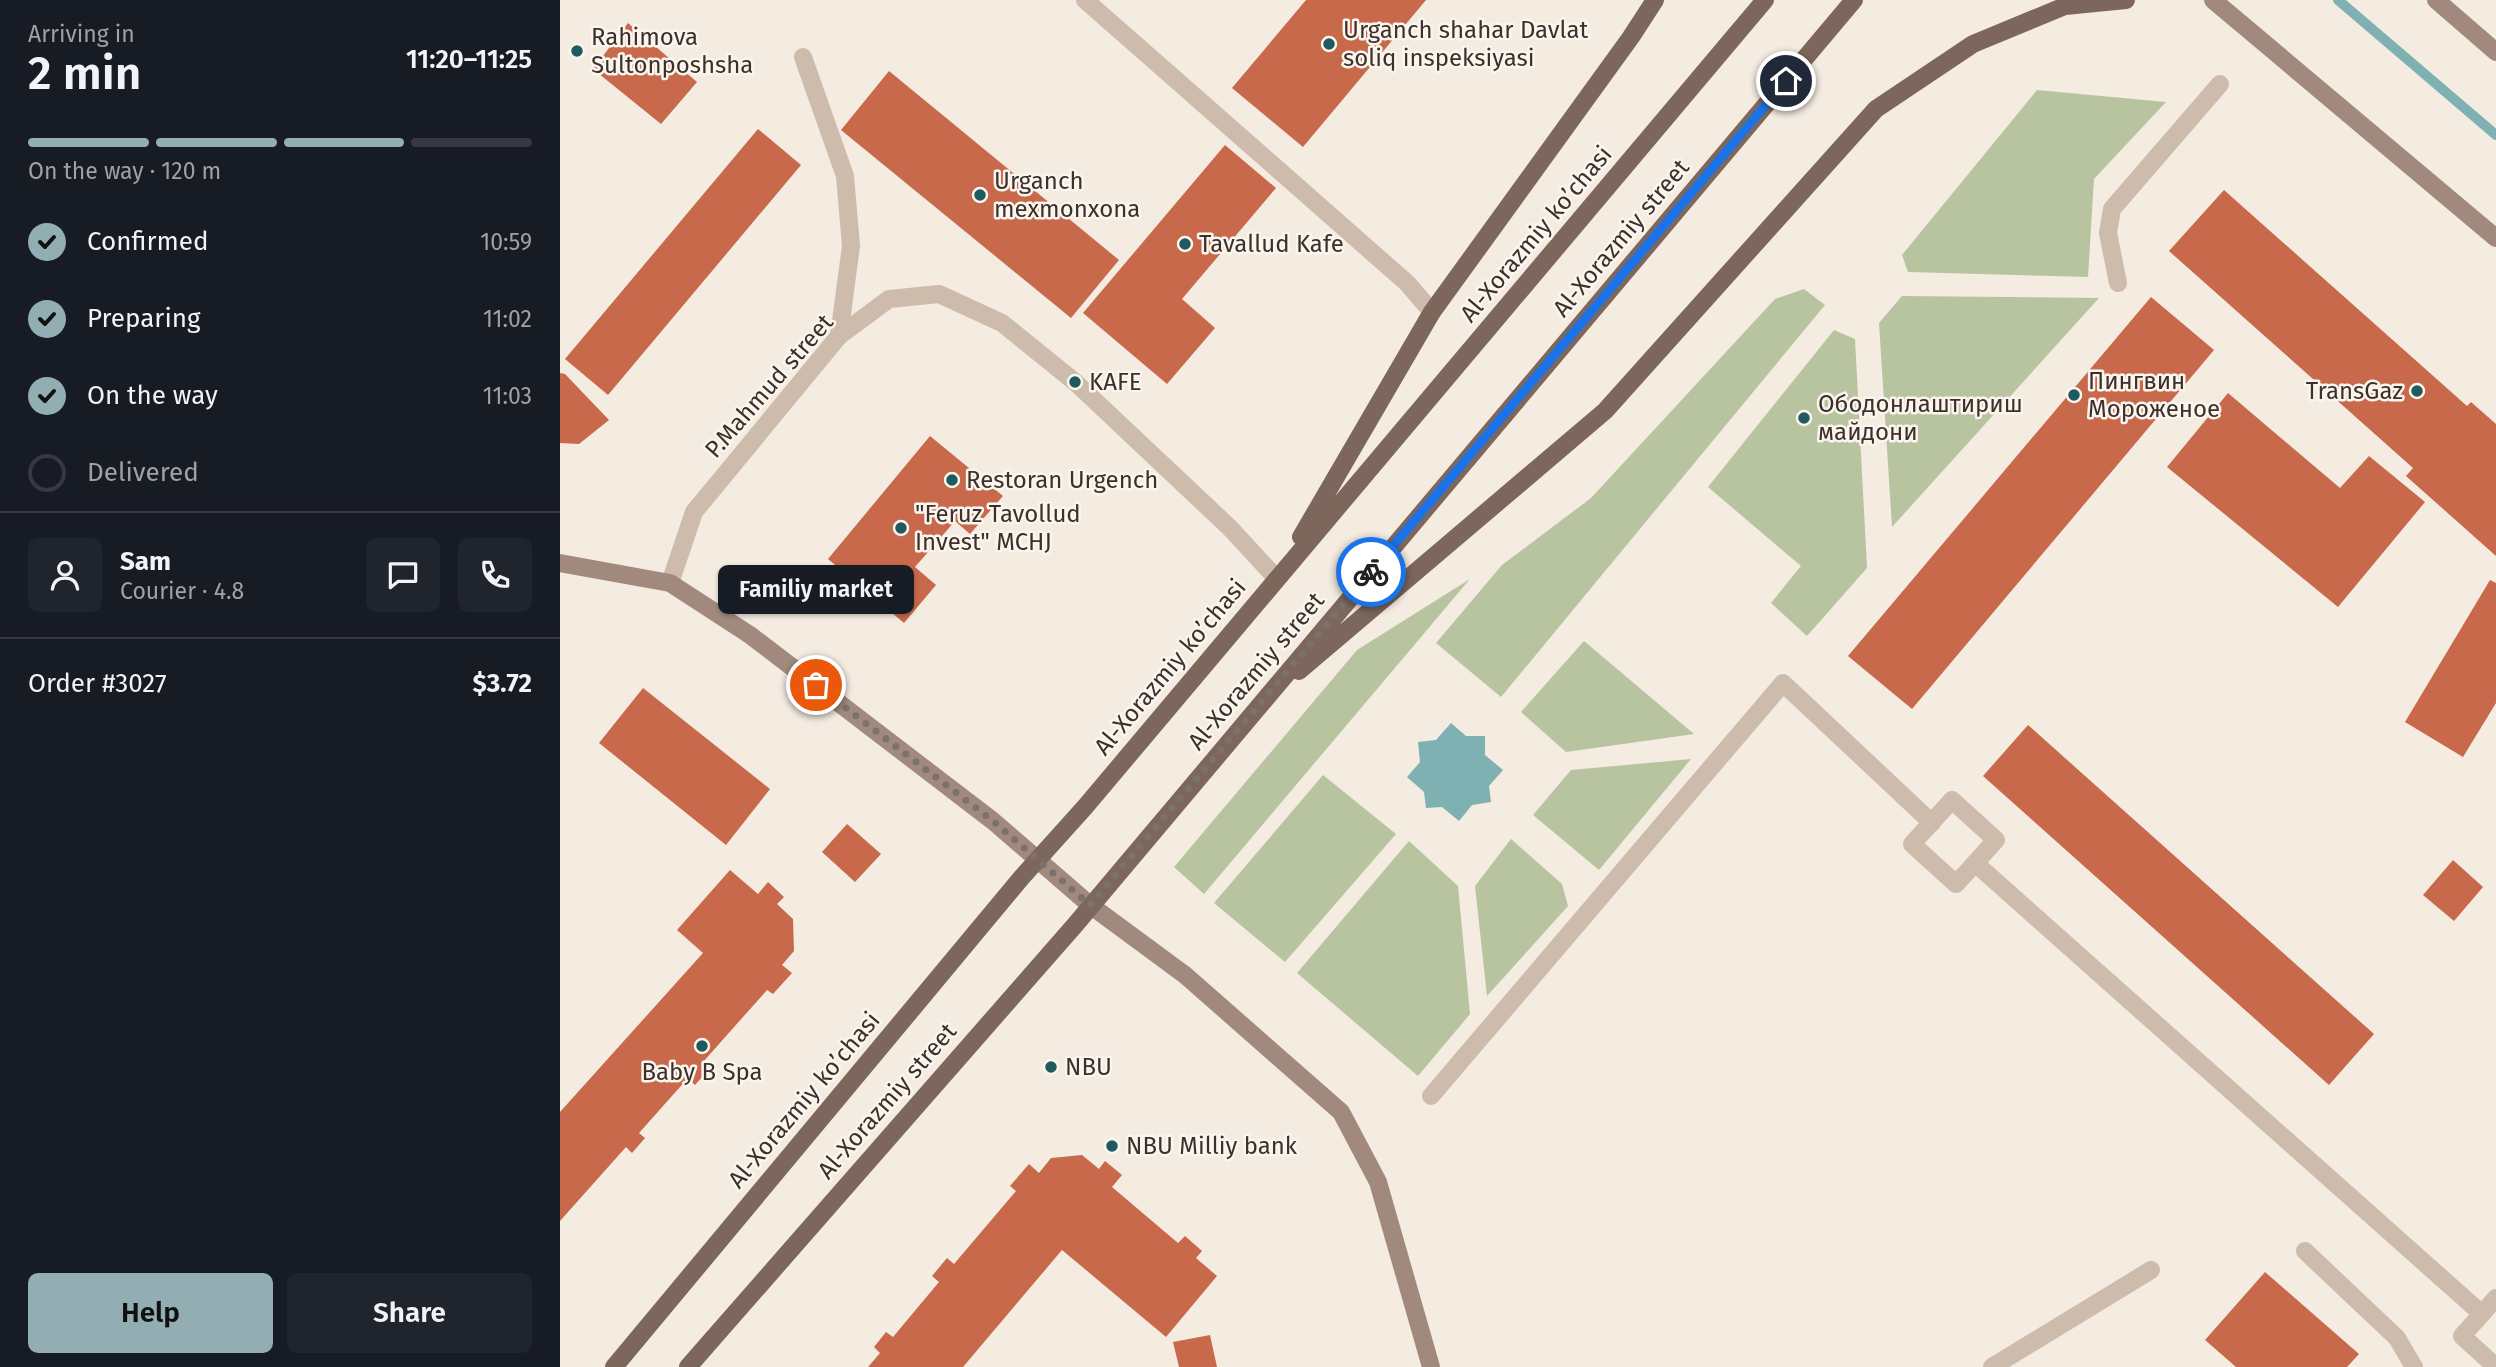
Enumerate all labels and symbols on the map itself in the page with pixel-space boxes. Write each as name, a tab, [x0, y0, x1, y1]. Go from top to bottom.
place label: Urganch shahar Davlat soliq inspeksiyasi	[1343, 16, 1589, 72]
place label: Rahimova Sultonposhsha	[591, 23, 753, 79]
marker: Urganch shahar Davlat soliq inspeksiyasi	[1321, 36, 1337, 52]
marker: Rahimova Sultonposhsha	[569, 43, 585, 59]
pin	[1756, 51, 1816, 111]
street label: Al-Xorazmiy ko’chasi	[1454, 140, 1618, 328]
street label: Al-Xorazmiy street	[1547, 153, 1695, 322]
place label: Urganch mexmonxona	[994, 167, 1140, 223]
marker: Urganch mexmonxona	[972, 187, 988, 203]
place label: Tavallud Kafe	[1199, 230, 1344, 258]
marker: Tavallud Kafe	[1177, 236, 1193, 252]
street label: P.Mahmud street	[699, 308, 839, 464]
place label: Пингвин Мороженое	[2088, 367, 2220, 423]
place label: KAFE	[1089, 368, 1142, 396]
marker: KAFE	[1067, 374, 1083, 390]
place label: TransGaz	[2306, 377, 2403, 405]
marker: TransGaz	[2409, 383, 2425, 399]
marker: Пингвин Мороженое	[2066, 387, 2082, 403]
place label: Ободонлаштириш майдони	[1818, 390, 2023, 446]
marker: Ободонлаштириш майдони	[1796, 410, 1812, 426]
place label: Restoran Urgench	[966, 466, 1158, 494]
marker: Restoran Urgench	[944, 472, 960, 488]
place label: "Feruz Tavollud Invest" MCHJ	[915, 500, 1081, 556]
marker: "Feruz Tavollud Invest" MCHJ	[893, 520, 909, 536]
courier	[1336, 537, 1406, 607]
callout: Familiy market	[718, 566, 914, 615]
street label: Al-Xorazmiy ko’chasi	[1088, 573, 1252, 761]
street label: Al-Xorazmiy street	[1182, 586, 1330, 755]
pin	[786, 655, 846, 715]
street label: Al-Xorazmiy ko’chasi	[722, 1006, 886, 1194]
street label: Al-Xorazmiy street	[812, 1017, 962, 1184]
marker: Baby B Spa	[694, 1038, 710, 1054]
place label: NBU	[1065, 1053, 1112, 1081]
place label: Baby B Spa	[641, 1058, 763, 1086]
marker: NBU	[1043, 1059, 1059, 1075]
place label: NBU Milliy bank	[1126, 1132, 1298, 1160]
marker: NBU Milliy bank	[1104, 1138, 1120, 1154]

